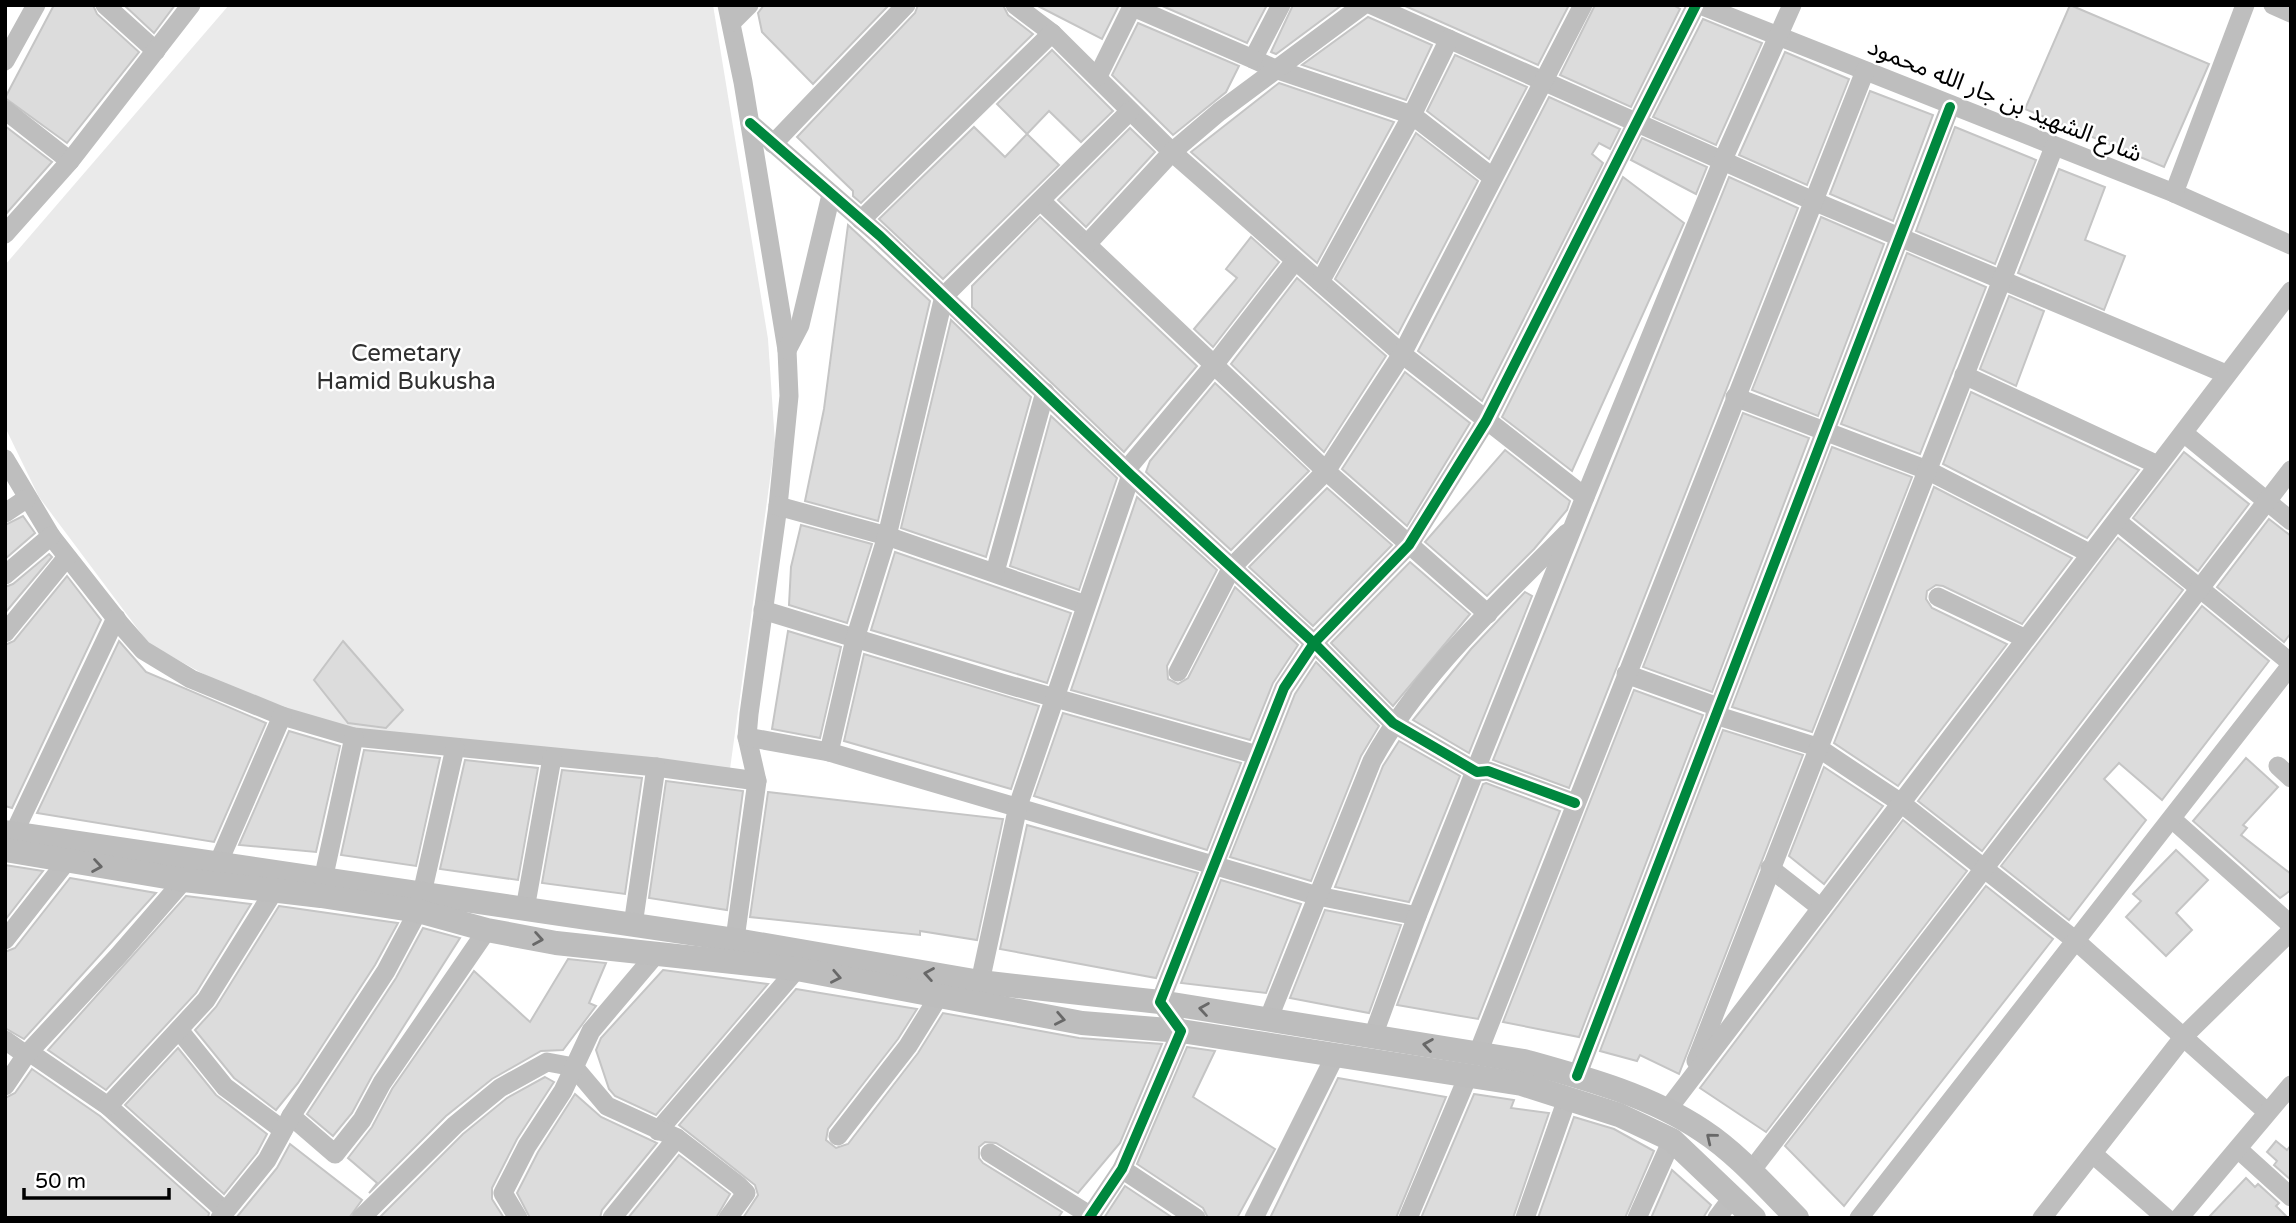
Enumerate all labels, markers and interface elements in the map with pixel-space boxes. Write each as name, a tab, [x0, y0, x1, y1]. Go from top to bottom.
street label: شارع الشهيد بن جار الله محمود	[1863, 32, 2146, 171]
park label: Cemetary Hamid Bukusha	[316, 339, 496, 396]
one-way arrow	[91, 858, 103, 873]
one-way arrow	[532, 931, 544, 946]
one-way arrow	[924, 967, 935, 982]
one-way arrow	[831, 969, 842, 984]
one-way arrow	[1198, 1002, 1209, 1017]
one-way arrow	[1054, 1011, 1066, 1026]
one-way arrow	[1422, 1038, 1434, 1053]
one-way arrow	[1707, 1133, 1719, 1146]
scale bar	[24, 1156, 170, 1200]
text: 50 m	[35, 1169, 86, 1194]

